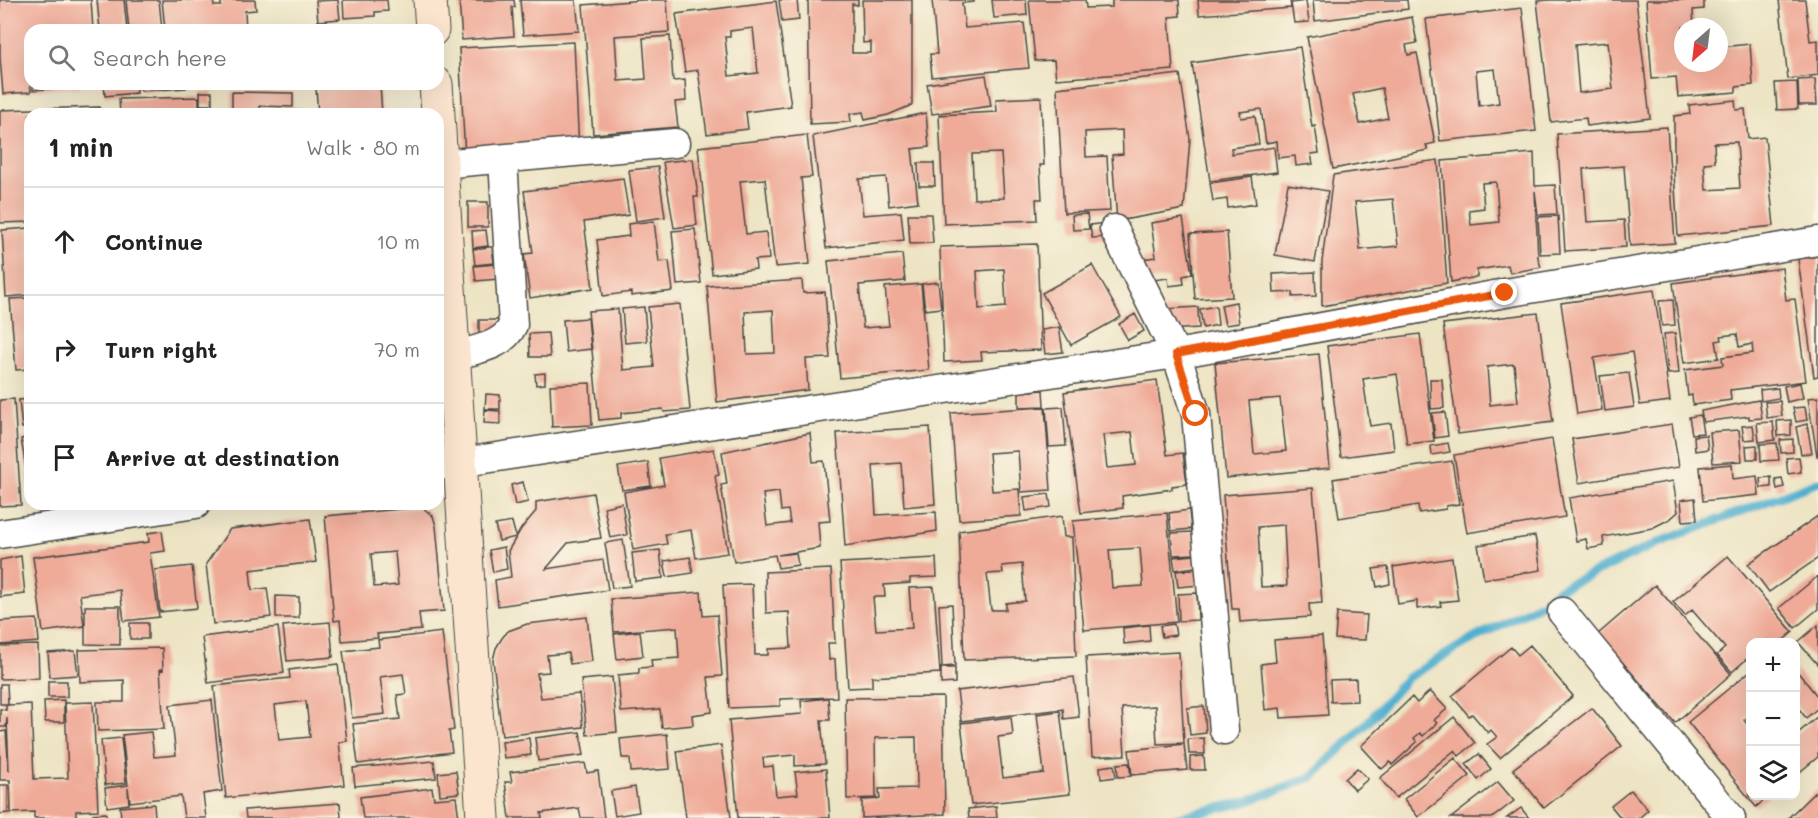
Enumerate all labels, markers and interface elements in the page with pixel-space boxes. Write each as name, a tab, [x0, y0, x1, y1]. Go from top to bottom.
north arrow	[1674, 18, 1728, 72]
search box	[24, 24, 444, 90]
icon: search	[45, 41, 78, 74]
text: Search here	[93, 43, 227, 72]
text: 1 min	[48, 130, 113, 164]
text: Walk · 80 m	[306, 134, 420, 160]
icon: ahead	[48, 225, 81, 258]
text: Continue	[105, 227, 203, 256]
text: 10 m	[376, 228, 420, 254]
route end	[1491, 279, 1517, 305]
icon: right	[48, 333, 81, 366]
text: Turn right	[105, 335, 217, 364]
text: 70 m	[374, 336, 420, 362]
route start	[1182, 400, 1208, 426]
icon: arrive	[48, 441, 81, 474]
text: Arrive at destination	[105, 443, 340, 472]
map controls	[1746, 638, 1800, 800]
button: +	[1746, 638, 1800, 692]
button: −	[1746, 692, 1800, 746]
button: layers	[1746, 746, 1800, 800]

